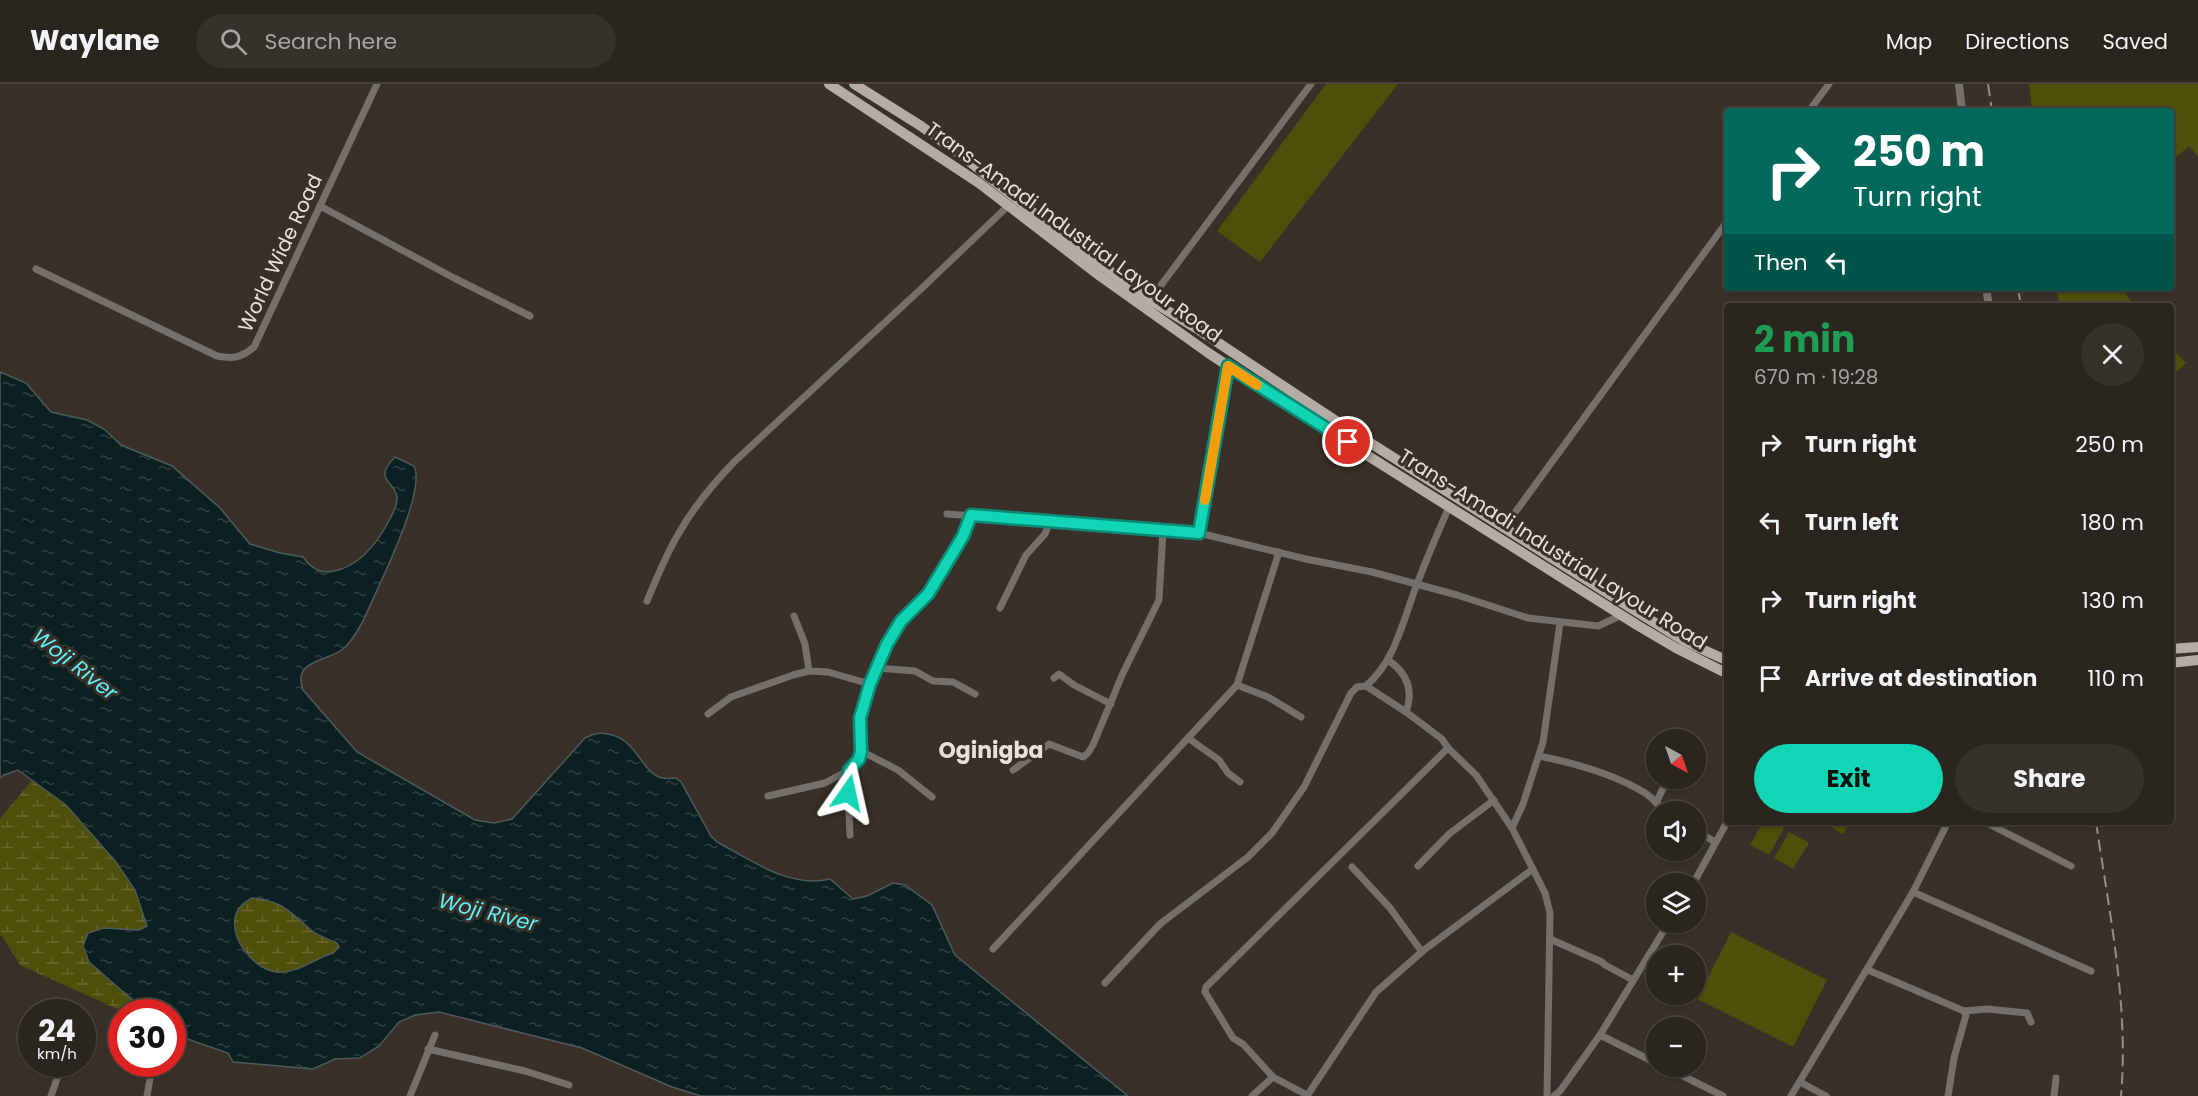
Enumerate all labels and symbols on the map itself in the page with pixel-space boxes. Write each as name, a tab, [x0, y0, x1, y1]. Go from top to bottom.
street label: Trans-Amadi Industrial Layour Road	[920, 115, 1228, 349]
street label: World Wide Road	[231, 169, 329, 337]
pin	[1322, 416, 1373, 467]
street label: Trans-Amadi Industrial Layour Road	[1393, 442, 1713, 656]
water label: Woji River	[26, 621, 125, 707]
north arrow	[1646, 729, 1706, 789]
district label: Oginigba	[939, 735, 1043, 766]
position arrow	[816, 761, 880, 825]
water label: Woji River	[435, 886, 542, 939]
speed limit sign: 30	[108, 999, 186, 1077]

